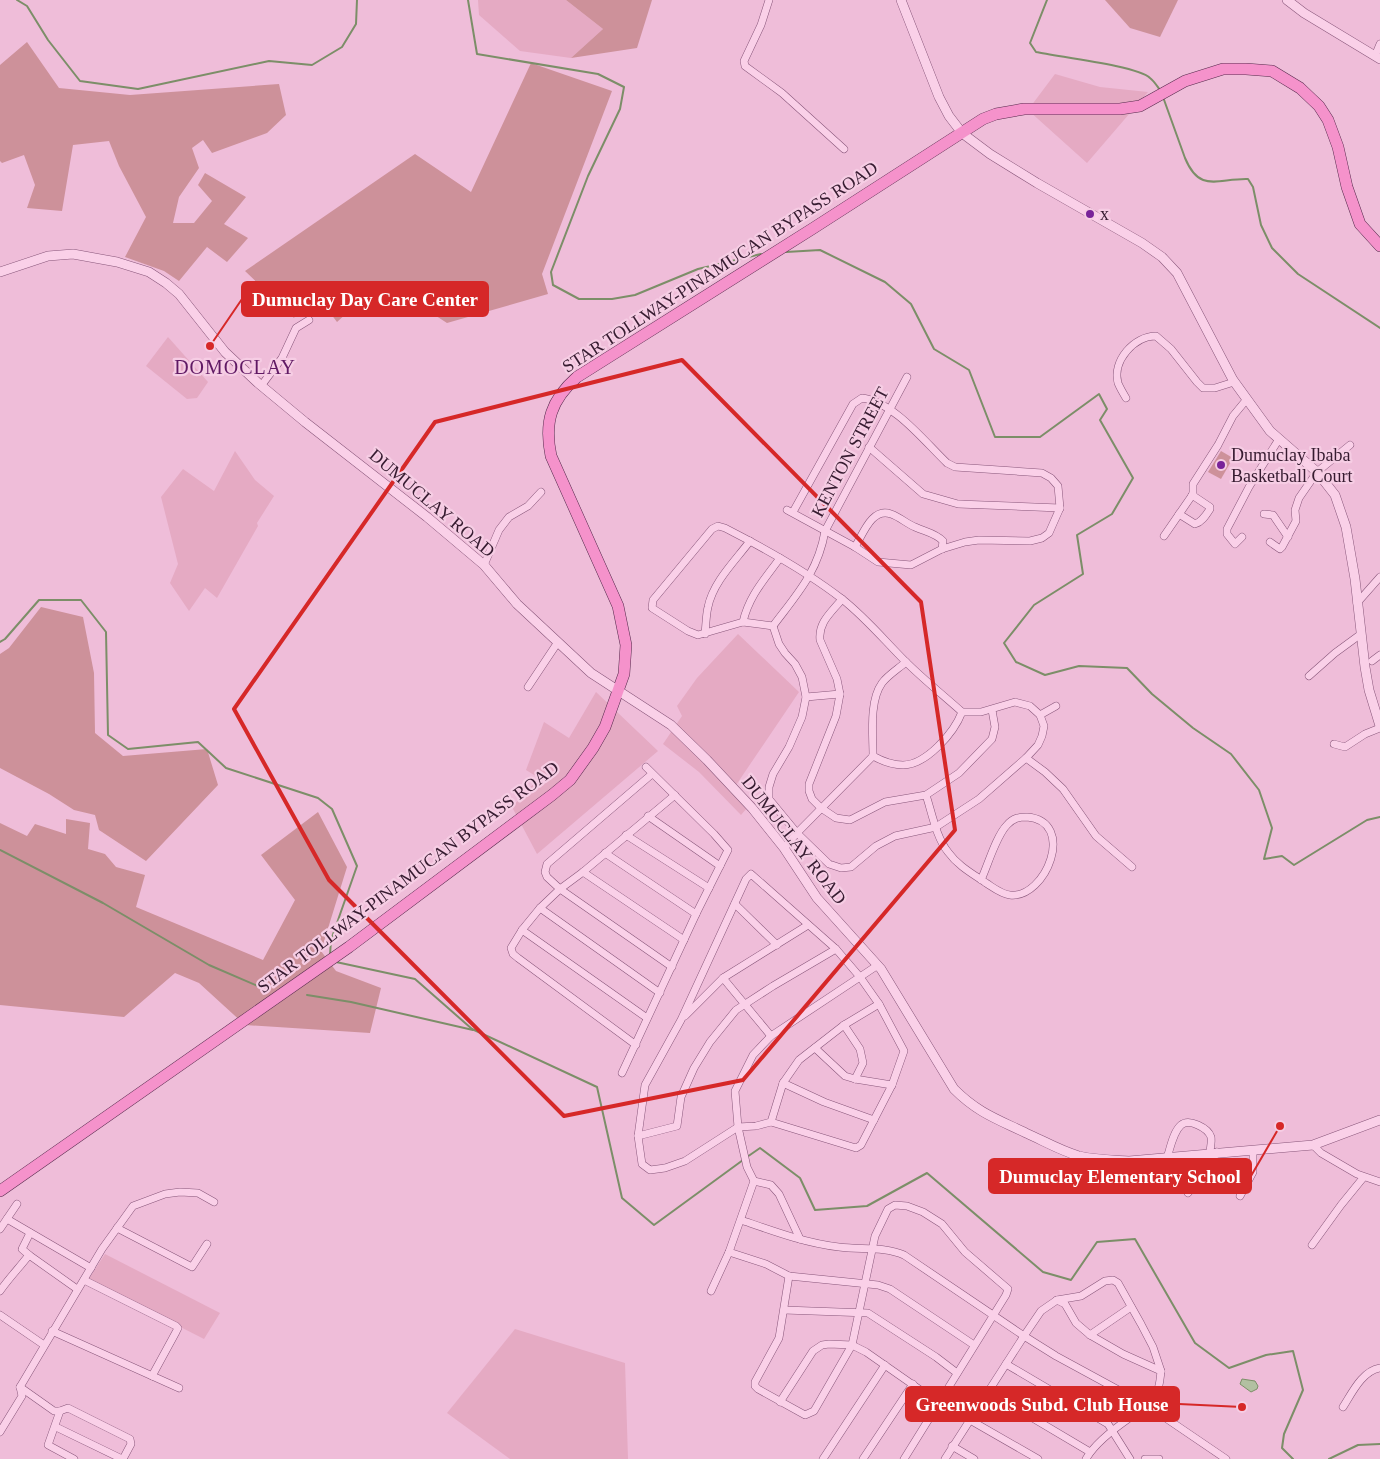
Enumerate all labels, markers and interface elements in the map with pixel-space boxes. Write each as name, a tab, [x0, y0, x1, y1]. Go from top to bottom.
street label: STAR TOLLWAY-PINAMUCAN BYPASS ROAD	[559, 157, 881, 377]
place label: x	[1100, 204, 1109, 224]
marker: x	[1084, 208, 1096, 220]
callout: Dumuclay Day Care Center	[242, 282, 488, 316]
text: Dumuclay Day Care Center	[252, 289, 479, 310]
district label: DOMOCLAY	[174, 356, 296, 378]
street label: KENTON STREET	[807, 384, 893, 520]
street label: DUMUCLAY ROAD	[365, 445, 499, 561]
place label: Dumuclay Ibaba Basketball Court	[1231, 445, 1352, 486]
marker: Dumuclay Ibaba Basketball Court	[1215, 459, 1227, 471]
street label: STAR TOLLWAY-PINAMUCAN BYPASS ROAD	[254, 757, 562, 997]
street label: DUMUCLAY ROAD	[738, 772, 850, 908]
callout: Dumuclay Elementary School	[989, 1159, 1251, 1193]
text: Dumuclay Elementary School	[999, 1166, 1241, 1187]
callout: Greenwoods Subd. Club House	[906, 1387, 1179, 1421]
text: Greenwoods Subd. Club House	[915, 1394, 1169, 1415]

